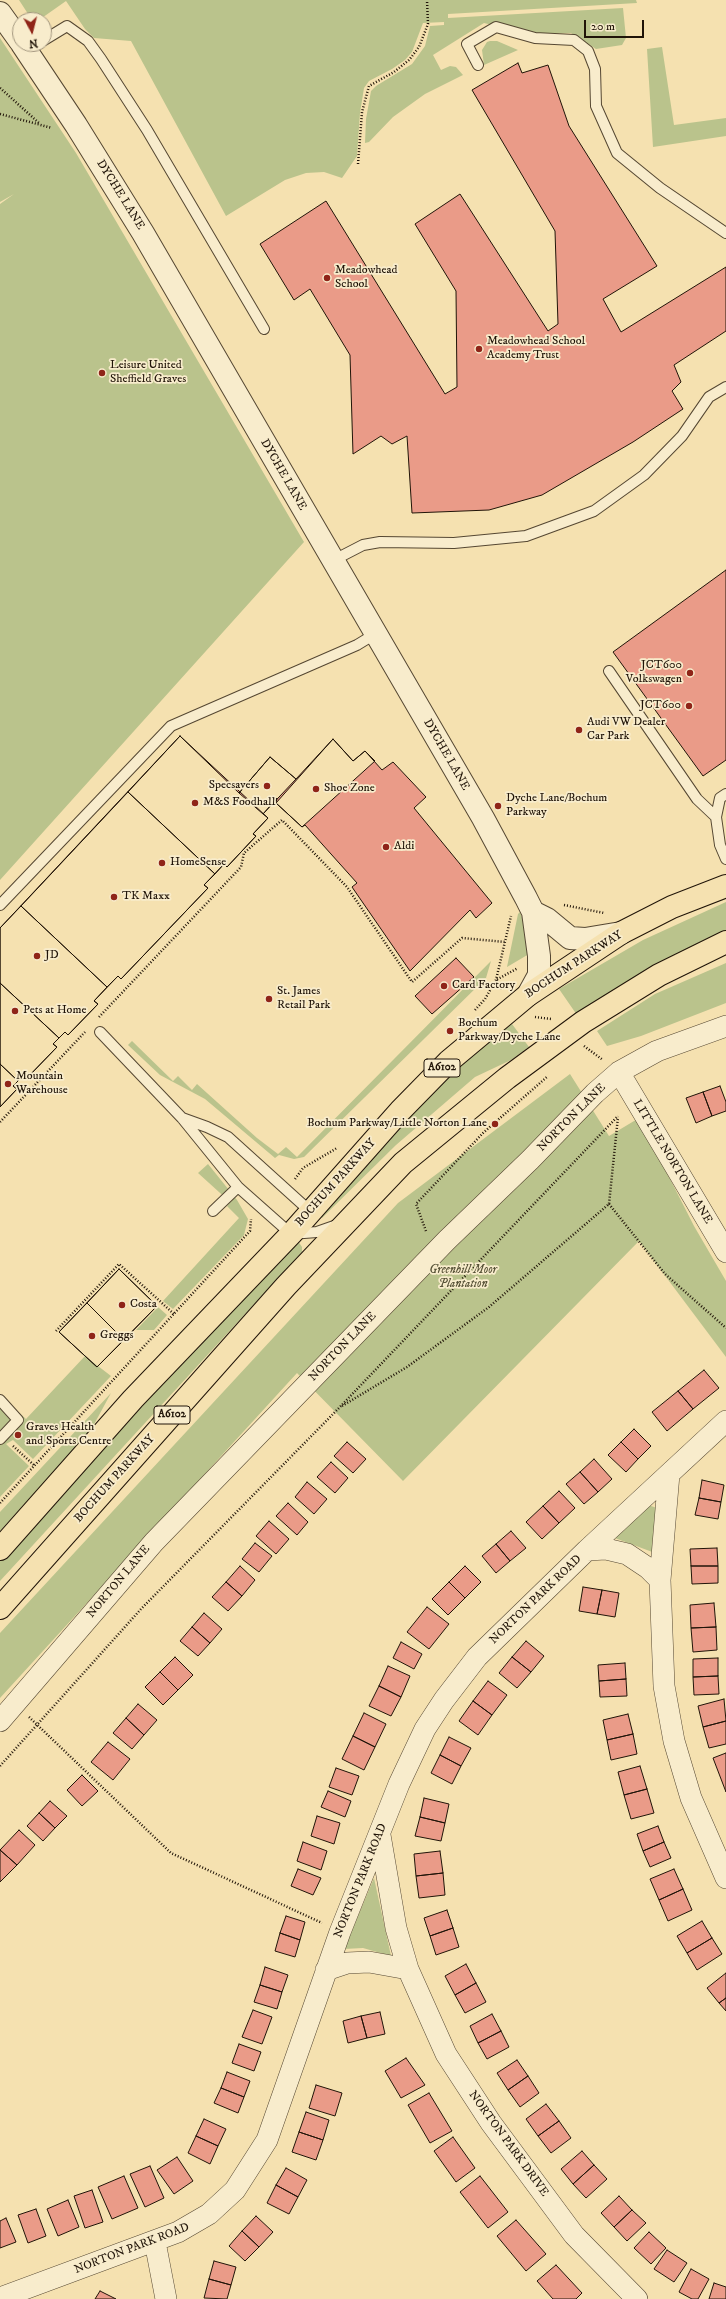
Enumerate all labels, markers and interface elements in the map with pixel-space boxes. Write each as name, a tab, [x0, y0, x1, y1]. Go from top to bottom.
north arrow	[12, 12, 52, 52]
scale bar	[586, 12, 646, 38]
text: 20 m	[591, 19, 615, 34]
text: N	[28, 35, 39, 50]
street label: DYCHE LANE	[93, 157, 147, 233]
place label: Meadowhead School	[335, 264, 398, 292]
marker: Meadowhead School	[322, 273, 332, 283]
place label: Meadowhead School Academy Trust	[487, 335, 585, 363]
marker: Meadowhead School Academy Trust	[474, 344, 484, 354]
place label: Leisure United Sheffield Graves	[110, 359, 186, 387]
marker: Leisure United Sheffield Graves	[97, 368, 107, 378]
street label: DYCHE LANE	[257, 437, 309, 513]
place label: JCT600 Volkswagen	[626, 659, 682, 687]
marker: JCT600 Volkswagen	[685, 668, 695, 678]
place label: JCT600	[640, 699, 681, 713]
marker: JCT600	[684, 701, 694, 711]
place label: Audi VW Dealer Car Park	[587, 716, 665, 744]
street label: DYCHE LANE	[420, 717, 472, 793]
marker: Audi VW Dealer Car Park	[574, 725, 584, 735]
place label: Specsavers	[209, 779, 259, 793]
marker: Specsavers	[262, 781, 272, 791]
place label: Shoe Zone	[324, 782, 375, 796]
marker: Shoe Zone	[311, 784, 321, 794]
place label: Dyche Lane/Bochum Parkway	[506, 792, 607, 820]
place label: M&S Foodhall	[203, 796, 275, 810]
marker: M&S Foodhall	[190, 798, 200, 808]
marker: Dyche Lane/Bochum Parkway	[493, 801, 503, 811]
place label: Aldi	[394, 840, 414, 854]
marker: Aldi	[381, 842, 391, 852]
place label: HomeSense	[170, 856, 226, 870]
marker: HomeSense	[157, 858, 167, 868]
place label: TK Maxx	[122, 890, 170, 904]
marker: TK Maxx	[109, 892, 119, 902]
street label: BOCHUM PARKWAY	[523, 928, 625, 1002]
place label: JD	[45, 949, 59, 963]
marker: JD	[32, 951, 42, 961]
place label: Card Factory	[452, 979, 515, 993]
marker: Card Factory	[439, 981, 449, 991]
place label: St. James Retail Park	[277, 985, 331, 1013]
marker: St. James Retail Park	[264, 994, 274, 1004]
place label: Pets at Home	[23, 1004, 86, 1018]
marker: Pets at Home	[10, 1006, 20, 1016]
place label: Bochum Parkway/Dyche Lane	[458, 1017, 561, 1045]
marker: Bochum Parkway/Dyche Lane	[445, 1026, 455, 1036]
road number: A6102	[424, 1059, 460, 1077]
place label: Mountain Warehouse	[16, 1070, 68, 1098]
marker: Mountain Warehouse	[3, 1079, 13, 1089]
street label: NORTON LANE	[535, 1081, 609, 1155]
street label: LITTLE NORTON LANE	[629, 1097, 715, 1227]
place label: Bochum Parkway/Little Norton Lane	[307, 1117, 487, 1131]
marker: Bochum Parkway/Little Norton Lane	[490, 1119, 500, 1129]
street label: BOCHUM PARKWAY	[293, 1136, 379, 1230]
park label: Greenhill Moor Plantation	[429, 1264, 497, 1292]
place label: Costa	[130, 1298, 157, 1312]
marker: Costa	[117, 1300, 127, 1310]
street label: NORTON LANE	[306, 1309, 380, 1385]
place label: Greggs	[100, 1329, 134, 1343]
marker: Greggs	[87, 1331, 97, 1341]
road number: A6102	[154, 1406, 190, 1424]
place label: Graves Health and Sports Centre	[26, 1421, 111, 1449]
marker: Graves Health and Sports Centre	[13, 1430, 23, 1440]
street label: BOCHUM PARKWAY	[72, 1432, 158, 1526]
street label: NORTON LANE	[84, 1543, 154, 1621]
street label: NORTON PARK ROAD	[487, 1552, 585, 1648]
street label: NORTON PARK ROAD	[331, 1822, 391, 1940]
street label: NORTON PARK DRIVE	[465, 2088, 551, 2200]
street label: NORTON PARK ROAD	[72, 2220, 192, 2278]

